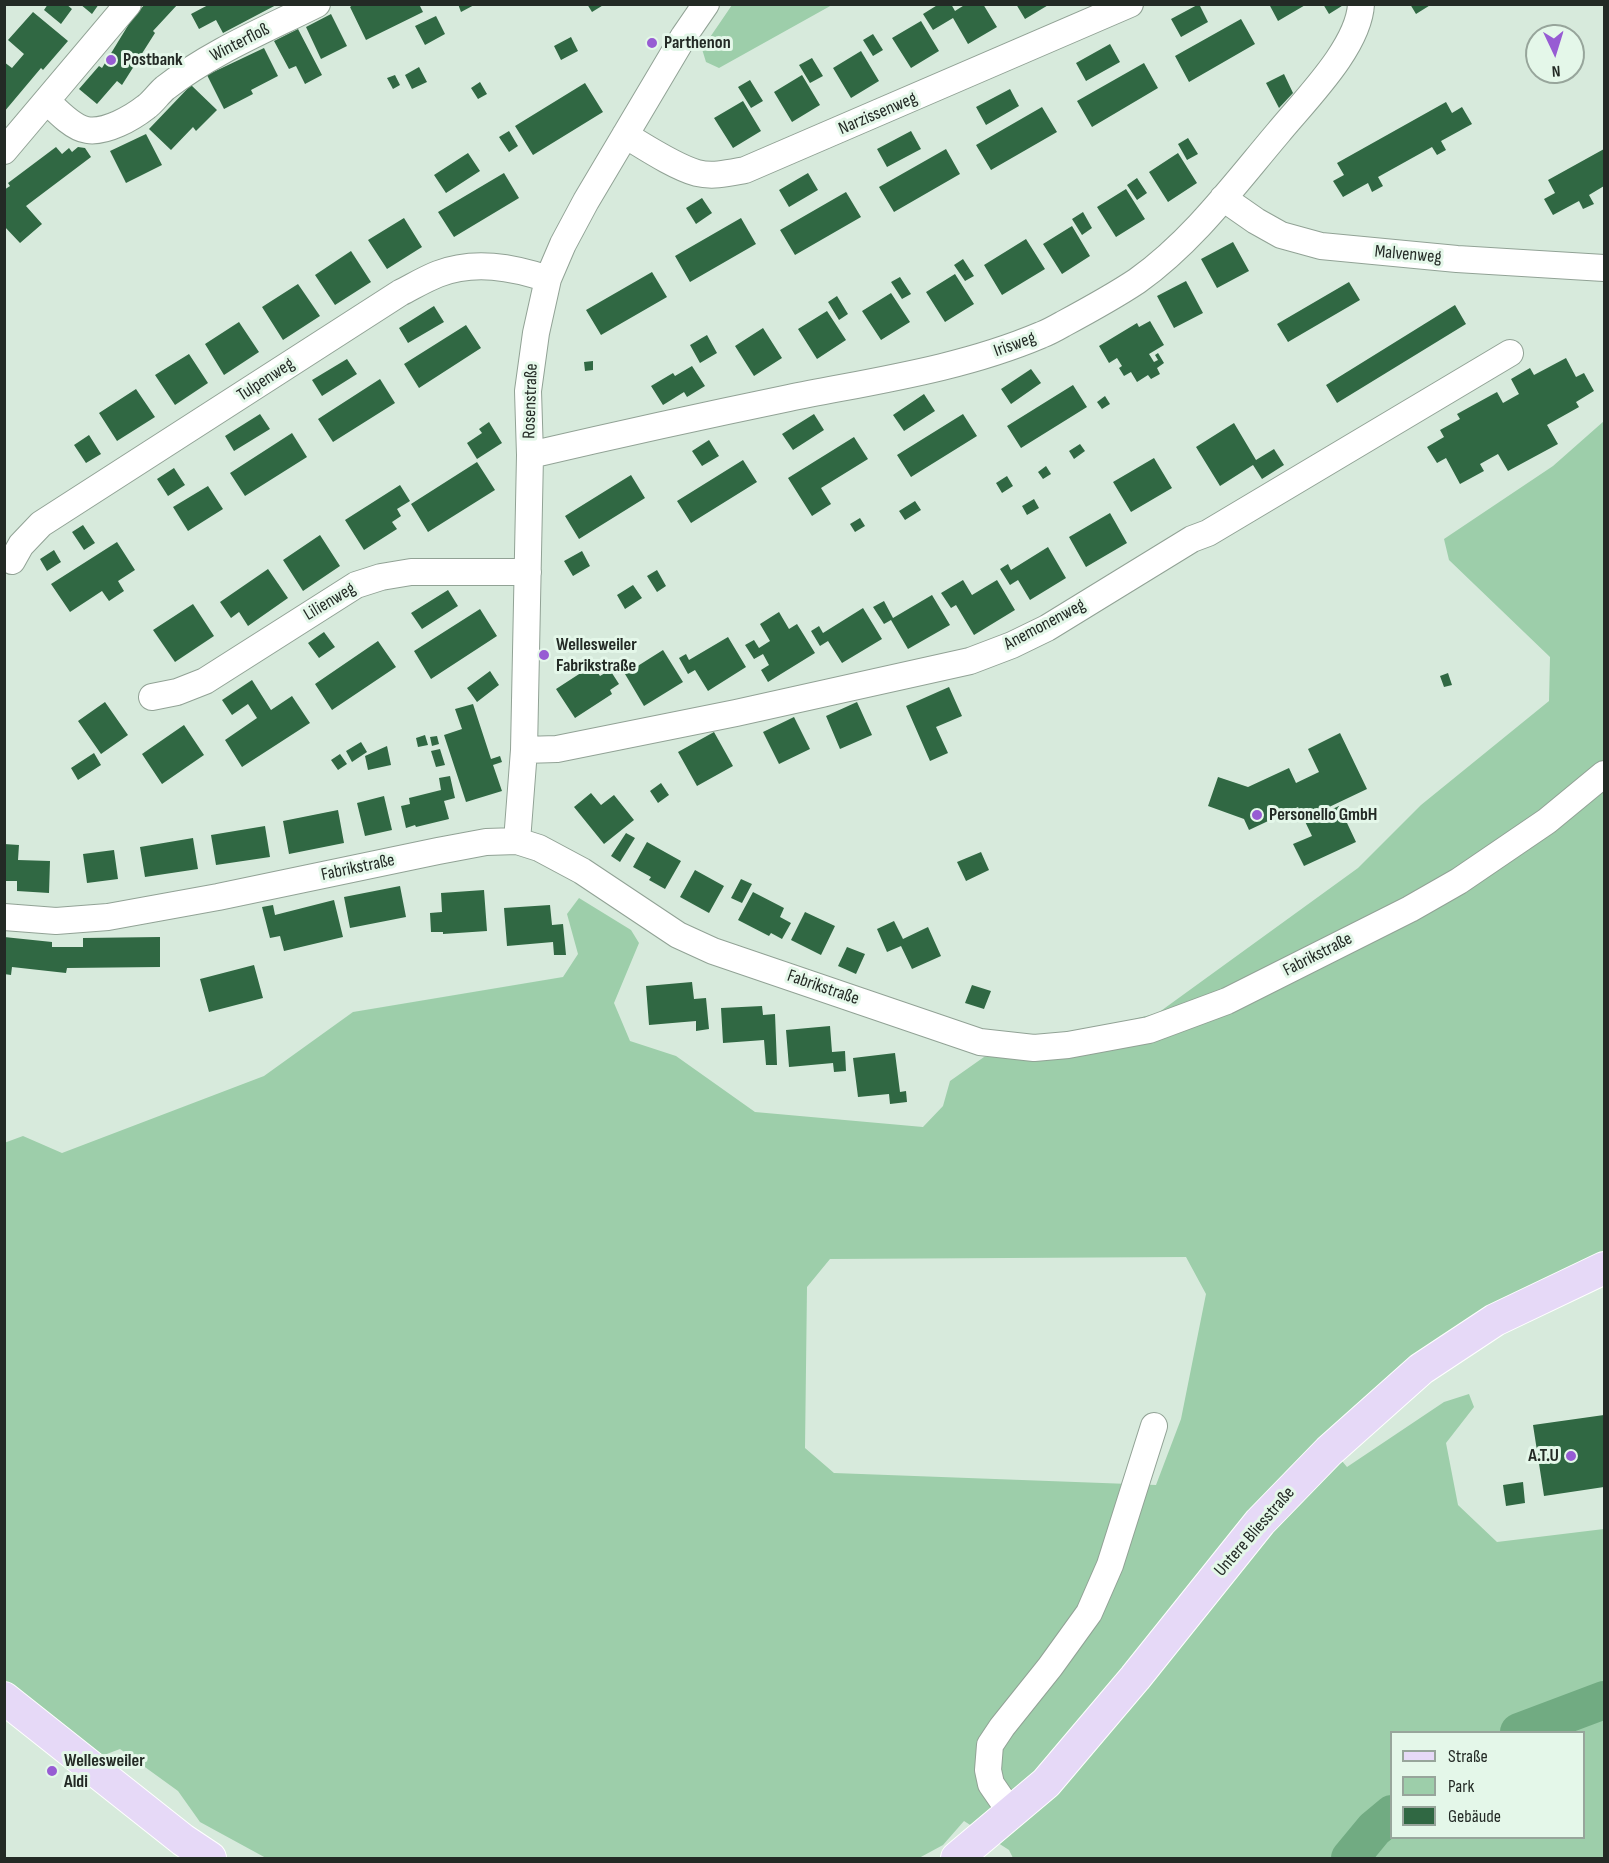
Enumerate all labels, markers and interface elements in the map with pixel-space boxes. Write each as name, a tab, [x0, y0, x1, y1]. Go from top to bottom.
street label: Winterfloß	[207, 19, 273, 67]
north arrow	[1525, 24, 1585, 84]
place label: Parthenon	[664, 32, 731, 54]
marker: Parthenon	[645, 36, 659, 50]
place label: Postbank	[123, 49, 183, 71]
marker: Postbank	[104, 53, 118, 67]
text: N	[1551, 61, 1561, 80]
street label: Narzissenweg	[835, 88, 921, 140]
street label: Malvenweg	[1374, 241, 1442, 269]
street label: Irisweg	[991, 327, 1039, 363]
street label: Tulpenweg	[233, 354, 299, 406]
street label: Rosenstraße	[519, 363, 543, 439]
street label: Lilienweg	[300, 578, 360, 626]
street label: Anemonenweg	[1001, 595, 1089, 655]
place label: Wellesweiler Fabrikstraße	[556, 634, 637, 676]
marker: Wellesweiler Fabrikstraße	[537, 648, 551, 662]
place label: Personello GmbH	[1269, 804, 1377, 826]
marker: Personello GmbH	[1250, 808, 1264, 822]
street label: Fabrikstraße	[319, 850, 397, 886]
street label: Fabrikstraße	[1280, 928, 1356, 982]
street label: Fabrikstraße	[784, 966, 862, 1010]
place label: A.T.U	[1528, 1445, 1559, 1467]
marker: A.T.U	[1564, 1449, 1578, 1463]
street label: Untere Bliesstraße	[1210, 1483, 1300, 1581]
legend	[1390, 1731, 1585, 1839]
text: Straße	[1448, 1746, 1488, 1767]
place label: Wellesweiler Aldi	[64, 1750, 145, 1792]
marker: Wellesweiler Aldi	[45, 1764, 59, 1778]
text: Park	[1448, 1776, 1474, 1797]
text: Gebäude	[1448, 1806, 1501, 1827]

